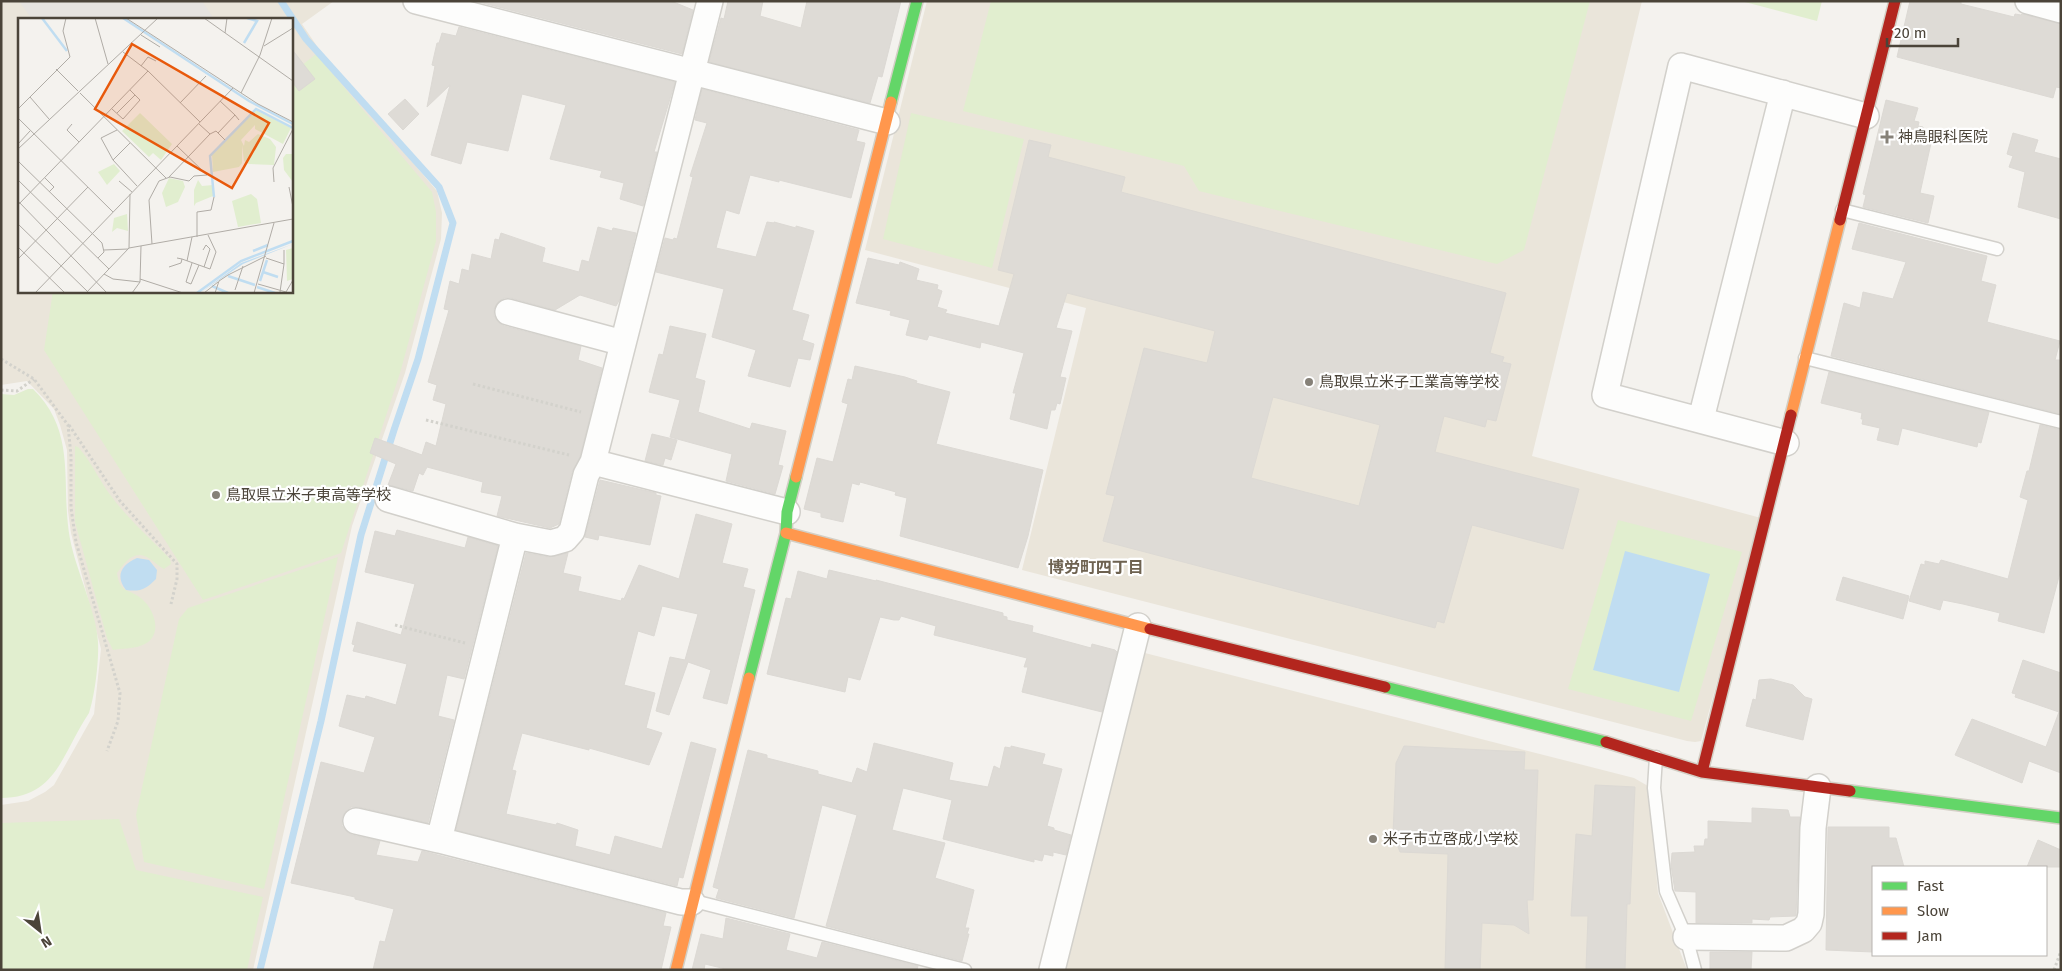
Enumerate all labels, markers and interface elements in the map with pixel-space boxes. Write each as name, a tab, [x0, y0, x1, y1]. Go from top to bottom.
scale bar	[1887, 15, 1958, 47]
inset map	[18, 18, 292, 292]
text: 20 m	[1894, 24, 1927, 42]
place label: 神鳥眼科医院	[1898, 128, 1988, 146]
marker: 神鳥眼科医院	[1880, 130, 1894, 144]
place label: 鳥取県立米子工業高等学校	[1319, 373, 1499, 391]
marker: 鳥取県立米子工業高等学校	[1303, 376, 1315, 388]
place label: 鳥取県立米子東高等学校	[226, 486, 391, 504]
marker: 鳥取県立米子東高等学校	[210, 489, 222, 501]
district label: 博労町四丁目	[1048, 558, 1144, 577]
place label: 米子市立啓成小学校	[1383, 830, 1518, 848]
marker: 米子市立啓成小学校	[1367, 833, 1379, 845]
legend	[1872, 866, 2047, 956]
text: Fast	[1917, 877, 1944, 895]
text: Slow	[1917, 902, 1949, 920]
north arrow	[15, 906, 65, 956]
text: Jam	[1917, 927, 1943, 945]
text: N	[38, 932, 55, 952]

